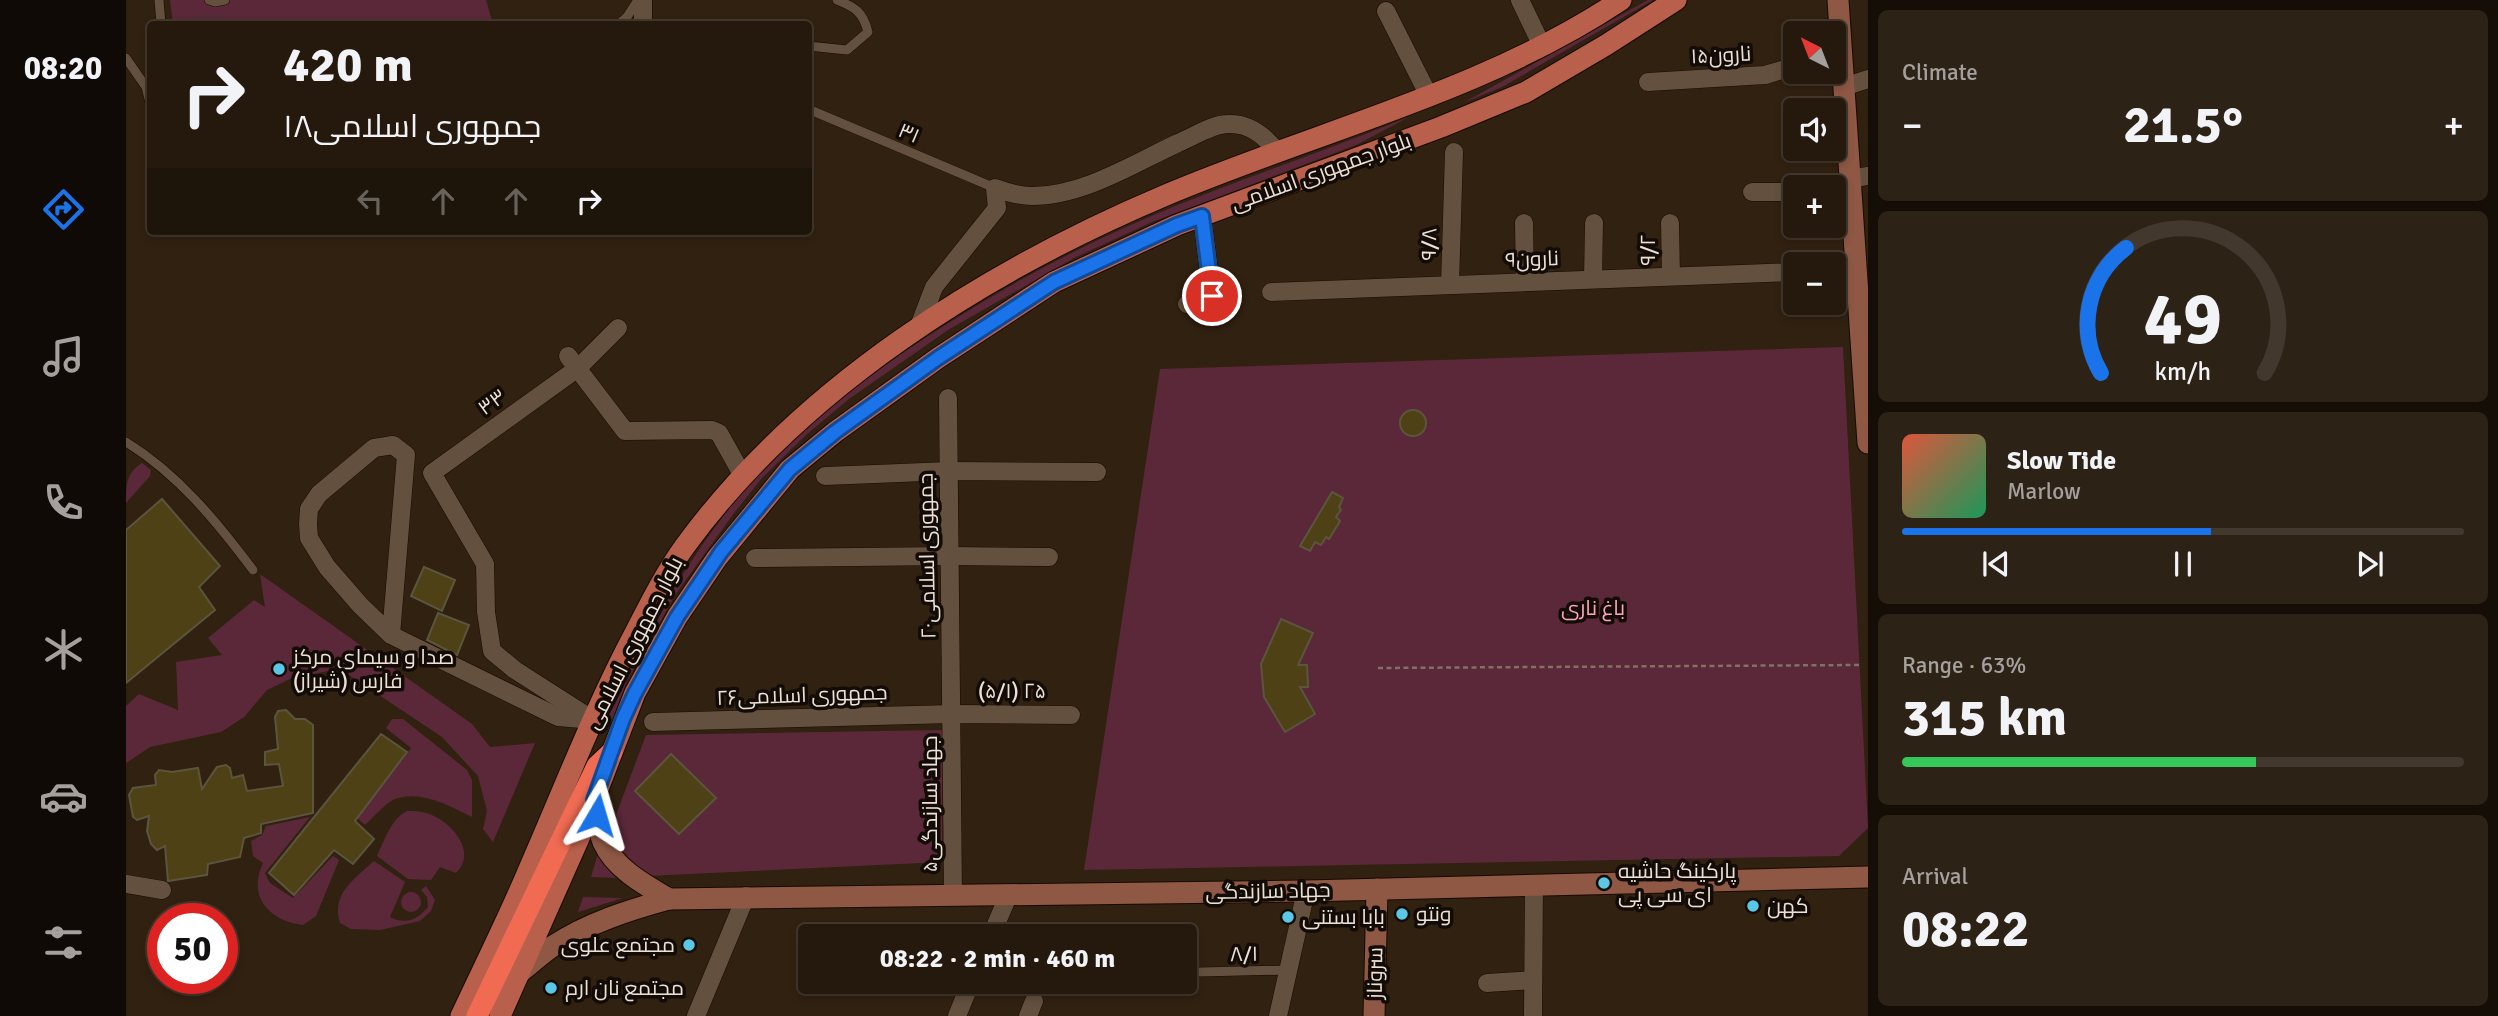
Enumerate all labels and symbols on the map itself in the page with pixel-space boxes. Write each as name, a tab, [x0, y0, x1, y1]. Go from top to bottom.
north arrow	[1783, 21, 1846, 84]
street label: نارون۱۵	[1690, 40, 1752, 70]
street label: ۳۱	[894, 117, 924, 149]
street label: بلوار جمهوری اسلامی	[1227, 127, 1415, 217]
street label: ۹/۸	[1415, 227, 1443, 261]
street label: ۹/۲	[1635, 235, 1661, 265]
street label: نارون۹	[1505, 245, 1559, 273]
pin	[1182, 266, 1242, 326]
street label: ۳۳	[473, 383, 511, 421]
street label: جمهوری اسلامی۲۰	[913, 473, 941, 639]
street label: بلوار جمهوری اسلامی	[579, 552, 689, 734]
park label: باغ ناری	[1561, 595, 1625, 622]
place label: صدا و سیمای مرکز فارس (شیراز)	[292, 644, 454, 694]
marker: صدا و سیمای مرکز فارس (شیراز)	[271, 661, 287, 677]
street label: (۵/۱) ۲۵	[978, 678, 1046, 704]
street label: جمهوری اسلامی۲۶	[716, 679, 888, 711]
street label: جهاد سازندگی۵	[917, 736, 943, 872]
position arrow	[560, 778, 634, 852]
place label: پارکینگ حاشیه ای سی پی	[1618, 858, 1736, 909]
marker: پارکینگ حاشیه ای سی پی	[1596, 875, 1612, 891]
street label: جهاد سازندگی	[1205, 877, 1331, 905]
place label: کهن	[1767, 893, 1809, 919]
marker: کهن	[1745, 898, 1761, 914]
place label: ونتو	[1416, 901, 1451, 927]
speed limit sign: 50	[147, 903, 238, 994]
place label: بابا بستنی	[1302, 904, 1385, 930]
marker: ونتو	[1394, 906, 1410, 922]
marker: بابا بستنی	[1280, 909, 1296, 925]
place label: مجتمع علوی	[561, 932, 675, 959]
marker: مجتمع علوی	[681, 937, 697, 953]
street label: ۸/۱	[1230, 941, 1258, 967]
street label: سروناز	[1362, 947, 1388, 1000]
place label: مجتمع نان ارم	[565, 975, 684, 1002]
marker: مجتمع نان ارم	[543, 980, 559, 996]

